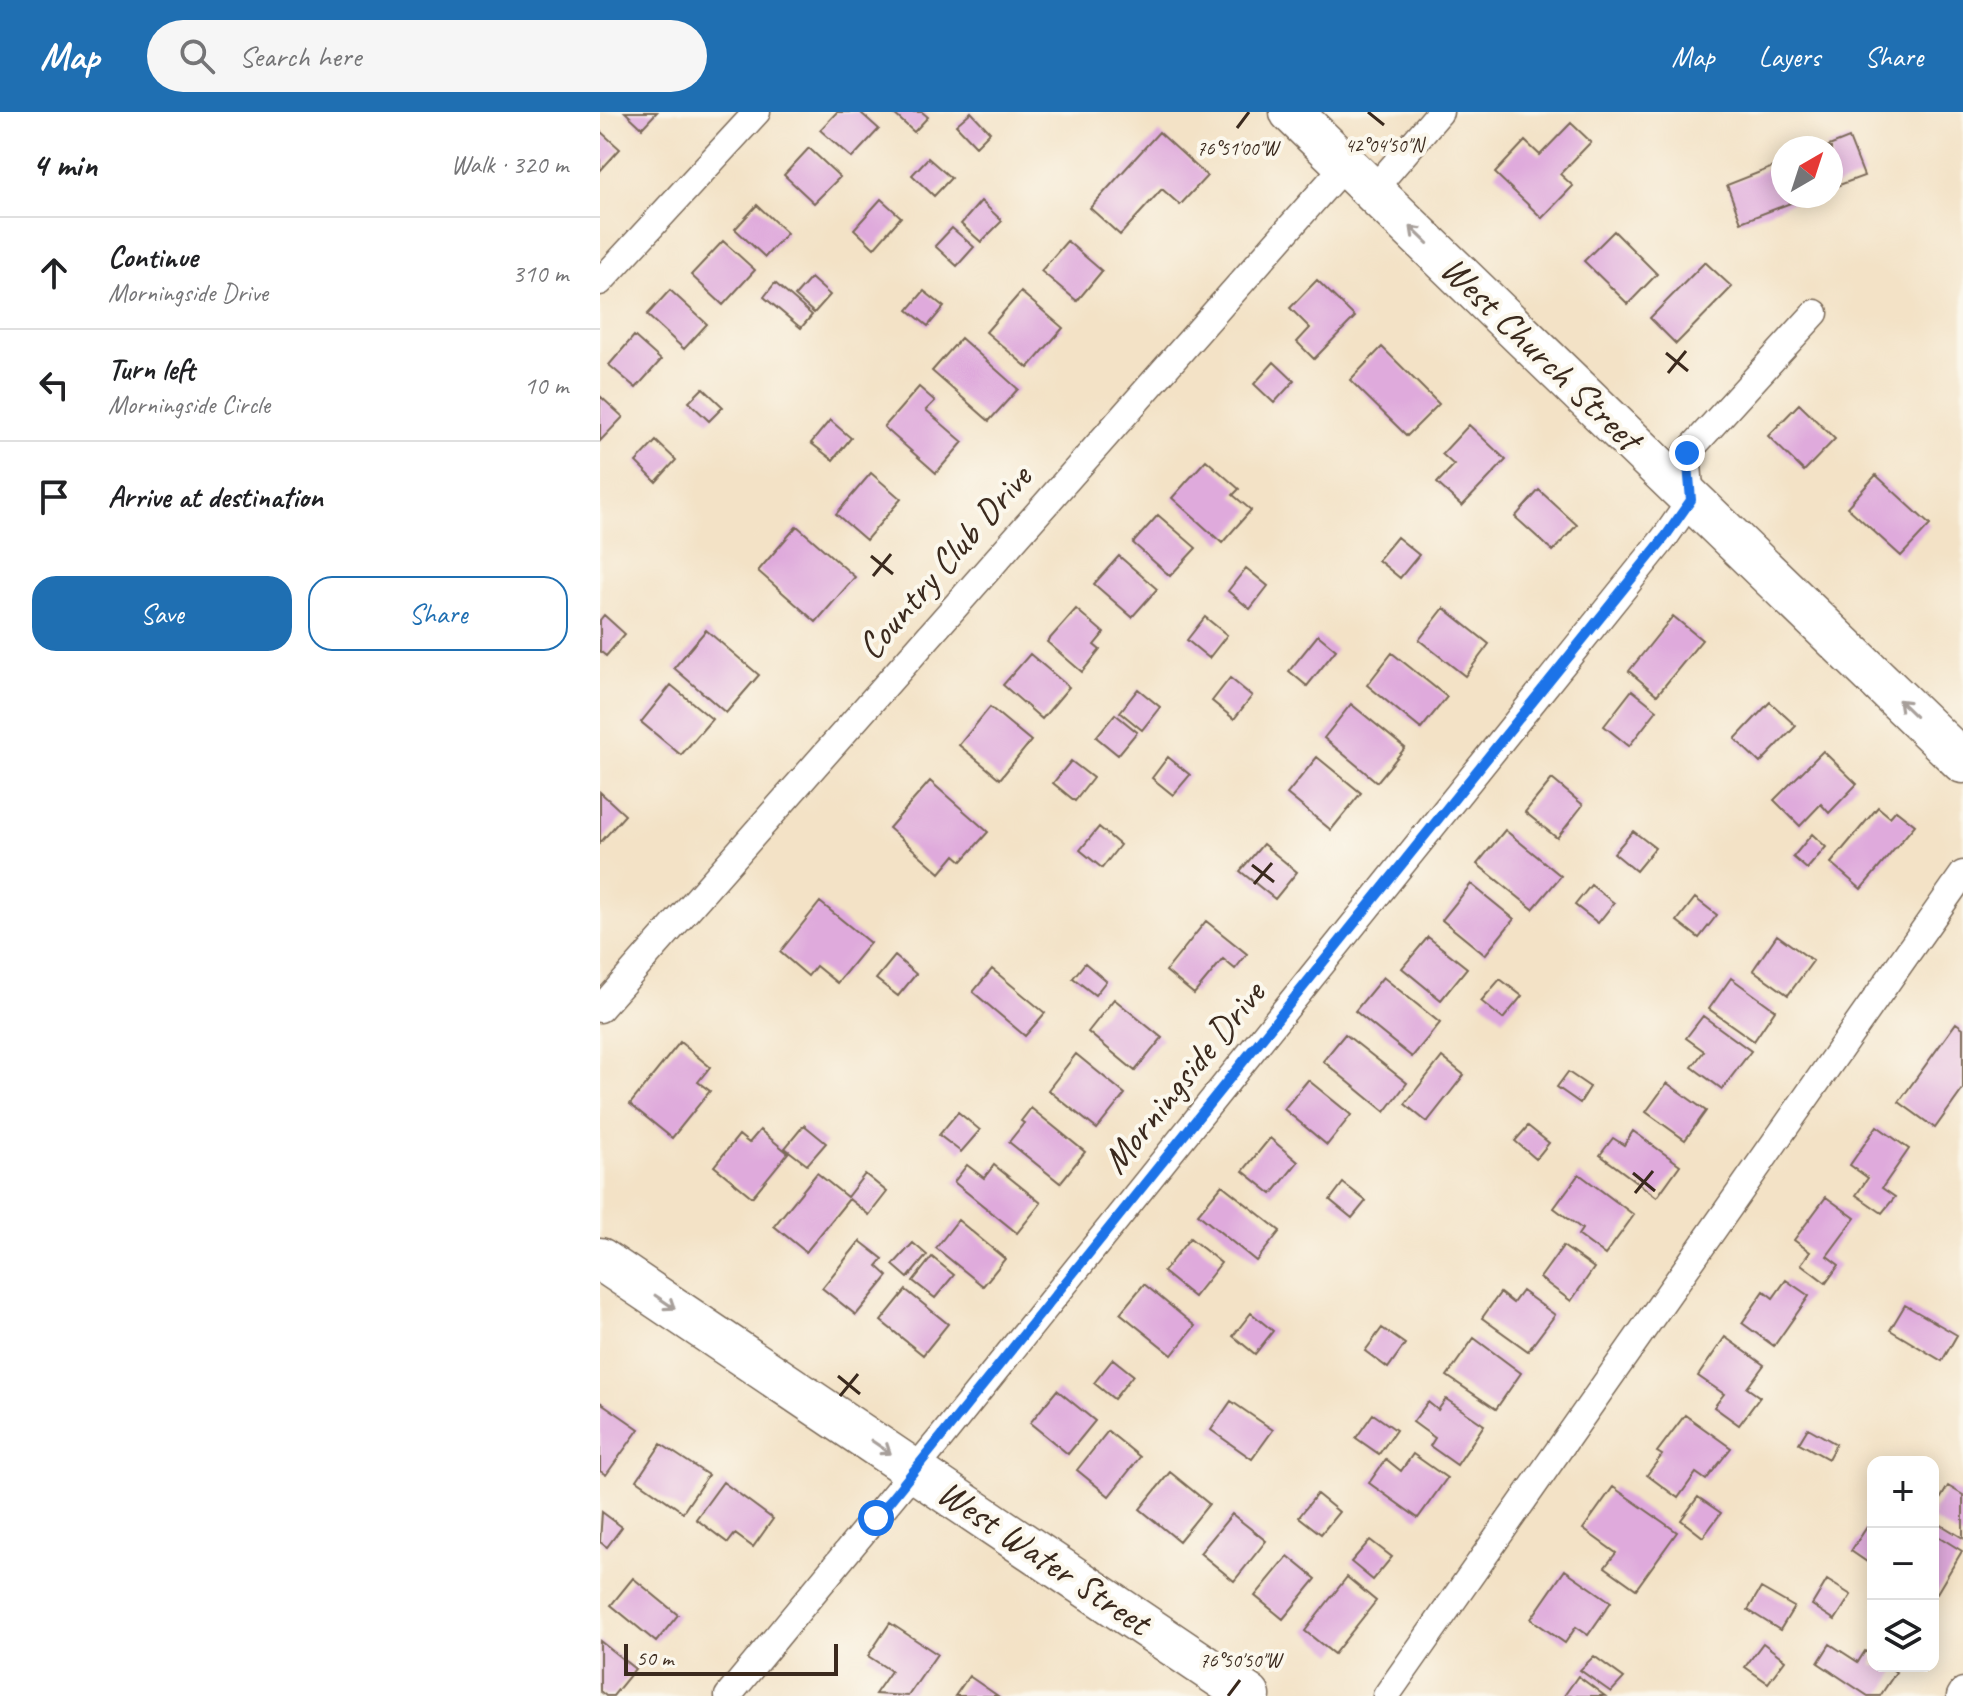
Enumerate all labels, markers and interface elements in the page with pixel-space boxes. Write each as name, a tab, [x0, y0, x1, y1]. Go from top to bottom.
search box	[147, 20, 707, 92]
text: Map	[40, 33, 99, 80]
icon: search	[175, 34, 219, 78]
text: Search here	[239, 37, 361, 75]
text: Map	[1672, 39, 1715, 74]
text: Layers	[1759, 39, 1820, 74]
text: Share	[1864, 39, 1923, 74]
text: 42°04'50"N	[1345, 133, 1426, 158]
text: 76°51'00"W	[1196, 136, 1281, 161]
north arrow	[1771, 136, 1843, 208]
text: 4 min	[32, 143, 97, 186]
text: Walk · 320 m	[451, 148, 568, 181]
one-way arrow	[1409, 225, 1429, 244]
text: Continue	[108, 238, 198, 276]
street label: West Church Street	[1431, 246, 1655, 464]
icon: ahead	[32, 251, 76, 295]
text: 310 m	[512, 257, 568, 290]
text: Morningside Drive	[108, 276, 268, 309]
text: Turn left	[108, 350, 195, 388]
icon: left	[32, 363, 76, 407]
text: 10 m	[524, 369, 568, 402]
text: Morningside Circle	[108, 388, 270, 421]
route end	[1669, 435, 1705, 471]
street label: Country Club Drive	[847, 453, 1043, 669]
icon: arrive	[32, 475, 76, 519]
text: Arrive at destination	[108, 478, 323, 516]
button: Save	[32, 576, 292, 651]
button: Share	[308, 576, 568, 651]
one-way arrow	[1897, 699, 1917, 718]
street label: Morningside Drive	[1091, 969, 1277, 1183]
one-way arrow	[653, 1295, 676, 1311]
one-way arrow	[869, 1439, 892, 1455]
map controls	[1867, 1456, 1939, 1672]
button: +	[1867, 1456, 1939, 1528]
street label: West Water Street	[929, 1469, 1162, 1647]
route start	[858, 1500, 894, 1536]
button: −	[1867, 1528, 1939, 1600]
button: layers	[1867, 1600, 1939, 1672]
scale bar	[624, 1640, 838, 1676]
text: 50 m	[636, 1644, 673, 1672]
text: 76°50'50"W	[1199, 1648, 1284, 1673]

